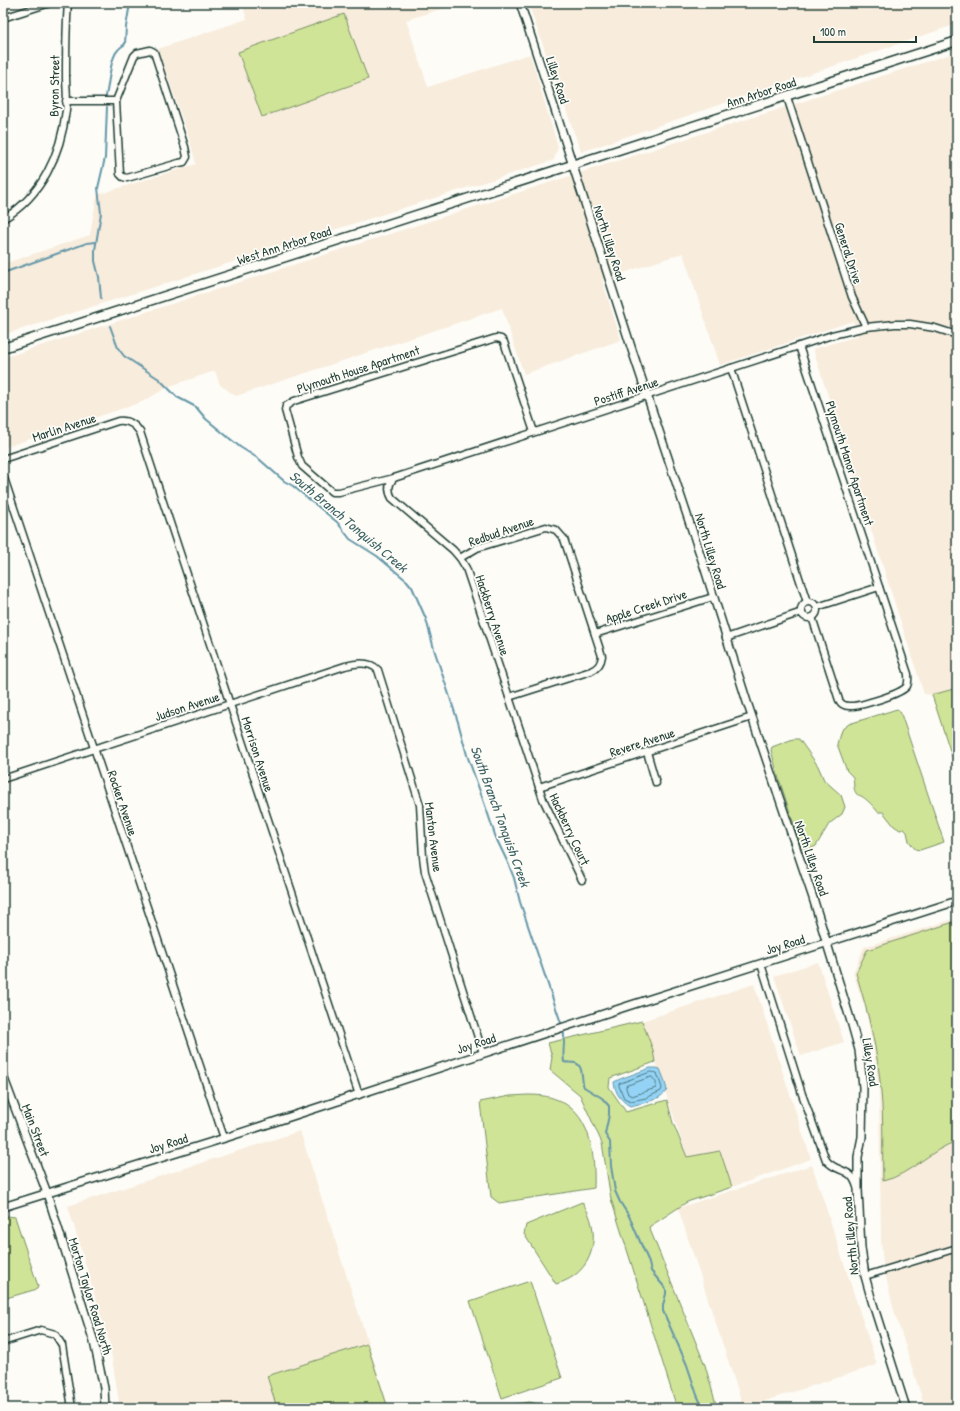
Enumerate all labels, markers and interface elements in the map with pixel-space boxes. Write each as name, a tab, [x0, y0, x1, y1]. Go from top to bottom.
scale bar	[814, 18, 916, 44]
text: 100 m	[820, 23, 846, 40]
street label: Lilley Road	[542, 54, 574, 106]
street label: Byron Street	[44, 55, 64, 117]
street label: Ann Arbor Road	[724, 72, 798, 112]
street label: North Lilley Road	[589, 203, 631, 283]
street label: General Drive	[831, 220, 867, 286]
street label: West Ann Arbor Road	[235, 221, 333, 269]
street label: Plymouth House Apartment	[294, 341, 422, 397]
street label: Postiff Avenue	[592, 372, 660, 410]
street label: Plymouth Manor Apartment	[821, 398, 879, 528]
street label: Marlin Avenue	[30, 408, 98, 446]
water label: South Branch Tonquish Creek	[285, 466, 413, 578]
street label: Redbud Avenue	[466, 511, 536, 551]
street label: North Lilley Road	[691, 511, 731, 591]
street label: Hackberry Avenue	[472, 572, 514, 658]
street label: Apple Creek Drive	[603, 584, 689, 628]
street label: Judson Avenue	[152, 687, 222, 725]
street label: Morrison Avenue	[237, 714, 279, 794]
street label: Revere Avenue	[607, 723, 677, 761]
water label: South Branch Tonquish Creek	[466, 743, 536, 891]
street label: Rocker Avenue	[103, 768, 143, 838]
street label: Hackberry Court	[545, 790, 595, 868]
street label: Manton Avenue	[421, 801, 447, 873]
street label: North Lilley Road	[791, 818, 833, 898]
street label: Joy Road	[763, 930, 807, 958]
street label: Joy Road	[454, 1028, 498, 1058]
street label: Lilley Road	[858, 1037, 884, 1087]
street label: Main Street	[18, 1101, 54, 1159]
street label: Joy Road	[146, 1129, 190, 1157]
street label: North Lilley Road	[838, 1196, 862, 1276]
street label: Morton Taylor Road North	[65, 1235, 117, 1357]

